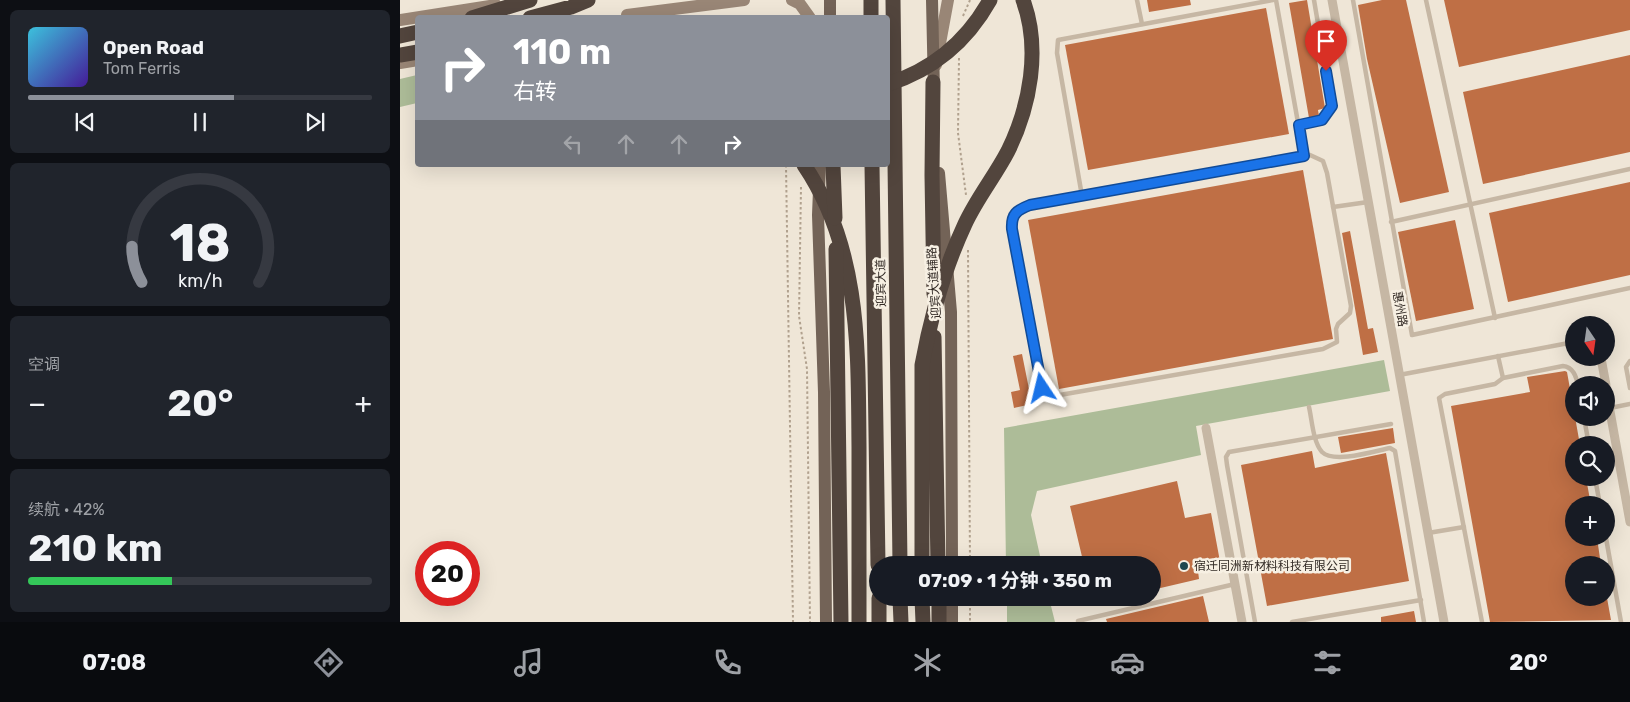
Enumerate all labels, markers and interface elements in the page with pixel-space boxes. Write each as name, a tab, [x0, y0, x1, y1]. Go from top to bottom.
pin	[1305, 20, 1347, 71]
icon: arrive	[1312, 27, 1340, 55]
text: 110 m	[513, 31, 611, 73]
icon: right	[430, 35, 495, 100]
text: Open Road	[103, 36, 204, 59]
text: Tom Ferris	[103, 59, 180, 78]
text: 右转	[513, 78, 557, 105]
icon: previous	[71, 108, 99, 136]
icon: pause	[186, 108, 214, 136]
icon: next	[301, 108, 329, 136]
icon: left	[559, 130, 587, 158]
icon: ahead	[612, 130, 640, 158]
icon: ahead	[665, 130, 693, 158]
icon: right	[718, 130, 746, 158]
text: 18	[169, 212, 231, 274]
street label: 迎宾大道辅路	[925, 247, 943, 319]
street label: 迎宾大道	[874, 259, 888, 307]
text: km/h	[178, 270, 222, 291]
street label: 惠州路	[1390, 290, 1410, 328]
north arrow	[1565, 316, 1615, 366]
map controls	[1565, 316, 1615, 606]
text: 空调	[28, 355, 60, 374]
position arrow	[1015, 361, 1067, 413]
button: sound	[1565, 376, 1615, 426]
text: 20°	[167, 380, 233, 426]
text: −	[28, 387, 46, 420]
text: +	[355, 387, 372, 420]
button: search	[1565, 436, 1615, 486]
button: +	[1565, 496, 1615, 546]
text: 续航 · 42%	[28, 500, 105, 519]
text: 210 km	[28, 525, 163, 571]
speed limit sign: 20	[415, 541, 480, 606]
button: −	[1565, 556, 1615, 606]
place label: 宿迁同洲新材料科技有限公司	[1194, 559, 1350, 573]
marker: 宿迁同洲新材料科技有限公司	[1178, 560, 1190, 572]
text: 07:09 · 1 分钟 · 350 m	[918, 569, 1112, 592]
icon: directions	[311, 645, 346, 680]
icon: music	[511, 645, 546, 680]
icon: phone	[710, 645, 745, 680]
icon: climate	[910, 645, 945, 680]
icon: car	[1110, 645, 1145, 680]
icon: filters	[1310, 645, 1345, 680]
text: 07:08	[82, 649, 146, 676]
text: 20°	[1509, 649, 1548, 676]

